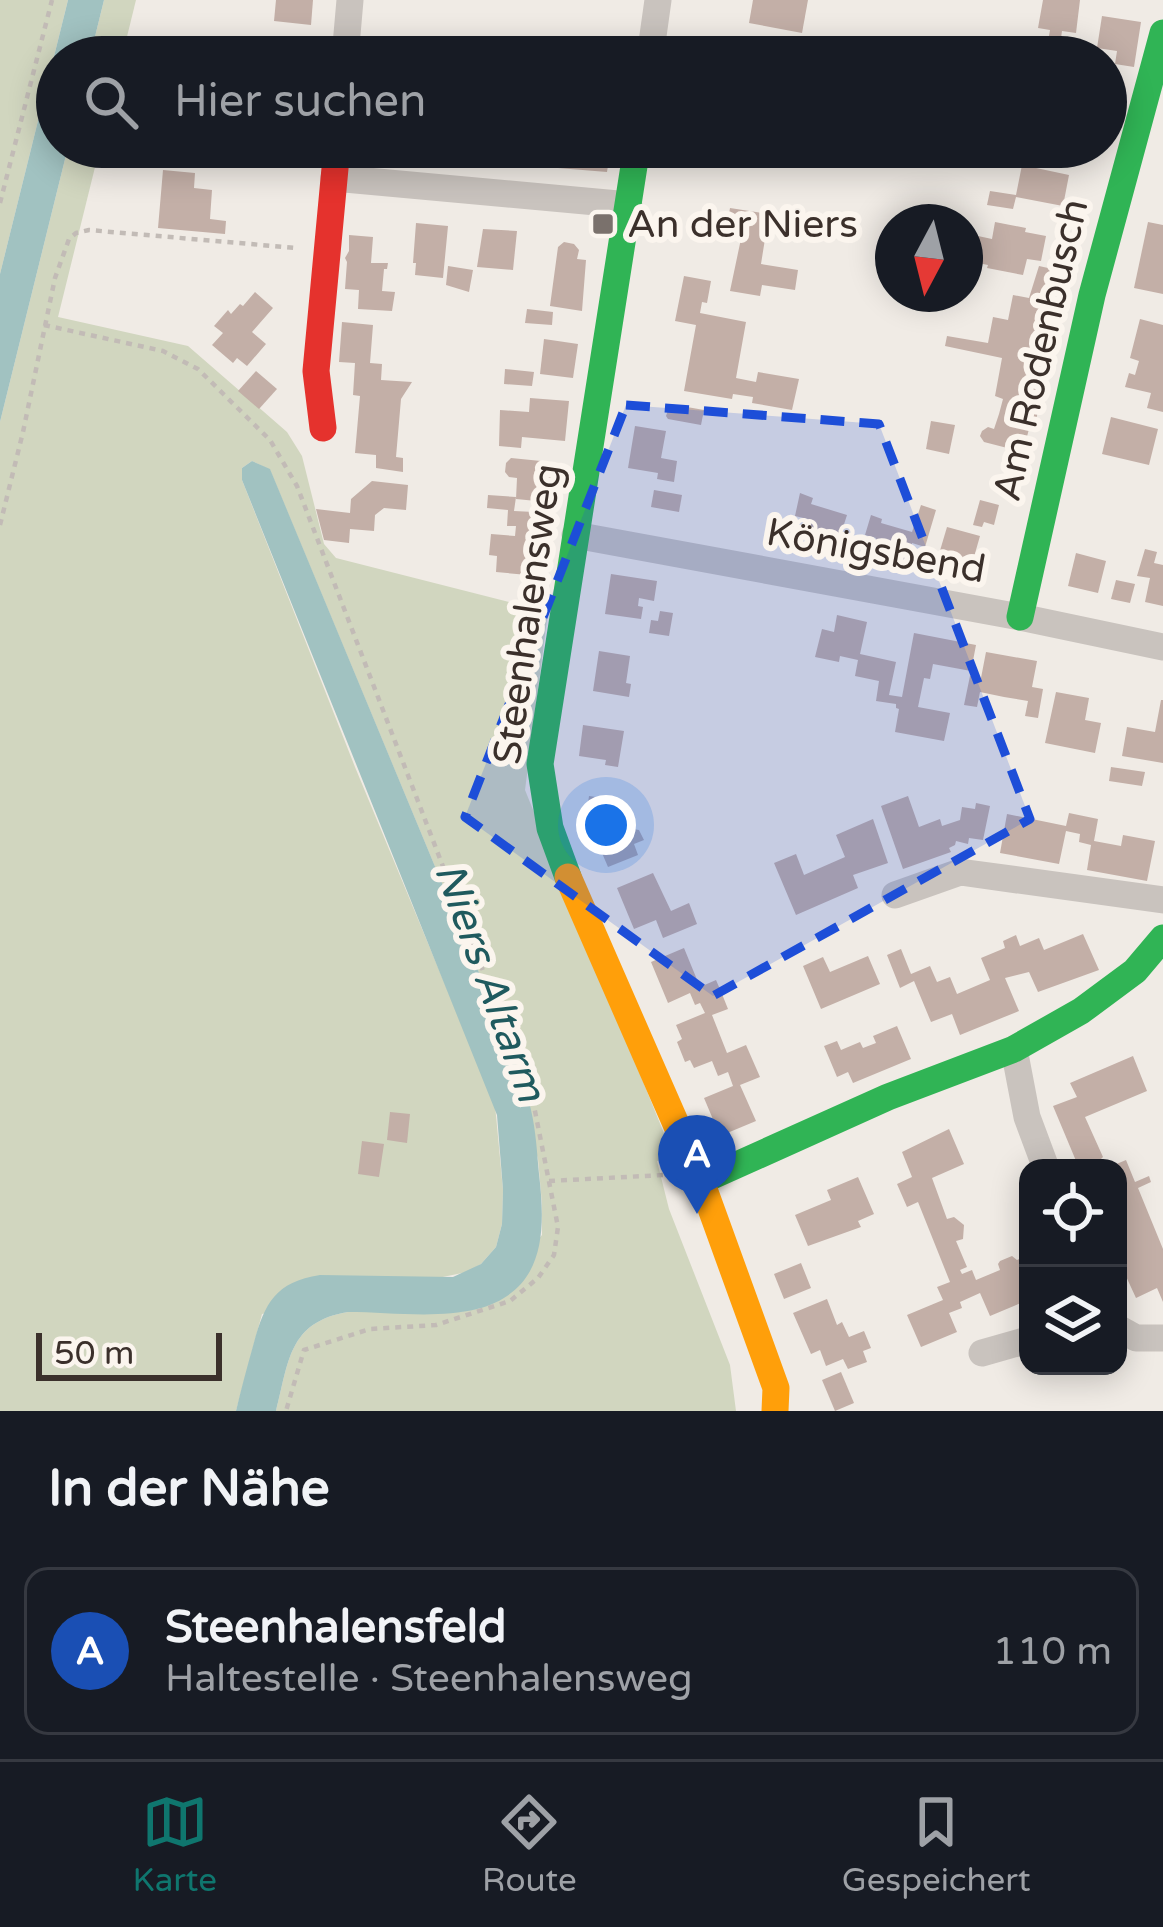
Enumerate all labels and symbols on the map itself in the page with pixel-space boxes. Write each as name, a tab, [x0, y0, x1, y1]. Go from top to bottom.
street label: Am Rodenbusch	[983, 194, 1099, 506]
place label: An der Niers	[627, 201, 858, 248]
north arrow	[875, 204, 983, 312]
marker: An der Niers	[590, 211, 616, 237]
street label: Steenhalensweg	[484, 461, 572, 767]
street label: Königsbend	[763, 509, 989, 593]
your location	[576, 795, 636, 855]
water label: Niers Altarm	[423, 856, 557, 1110]
pin: A	[658, 1115, 736, 1214]
scale bar	[36, 1327, 222, 1380]

